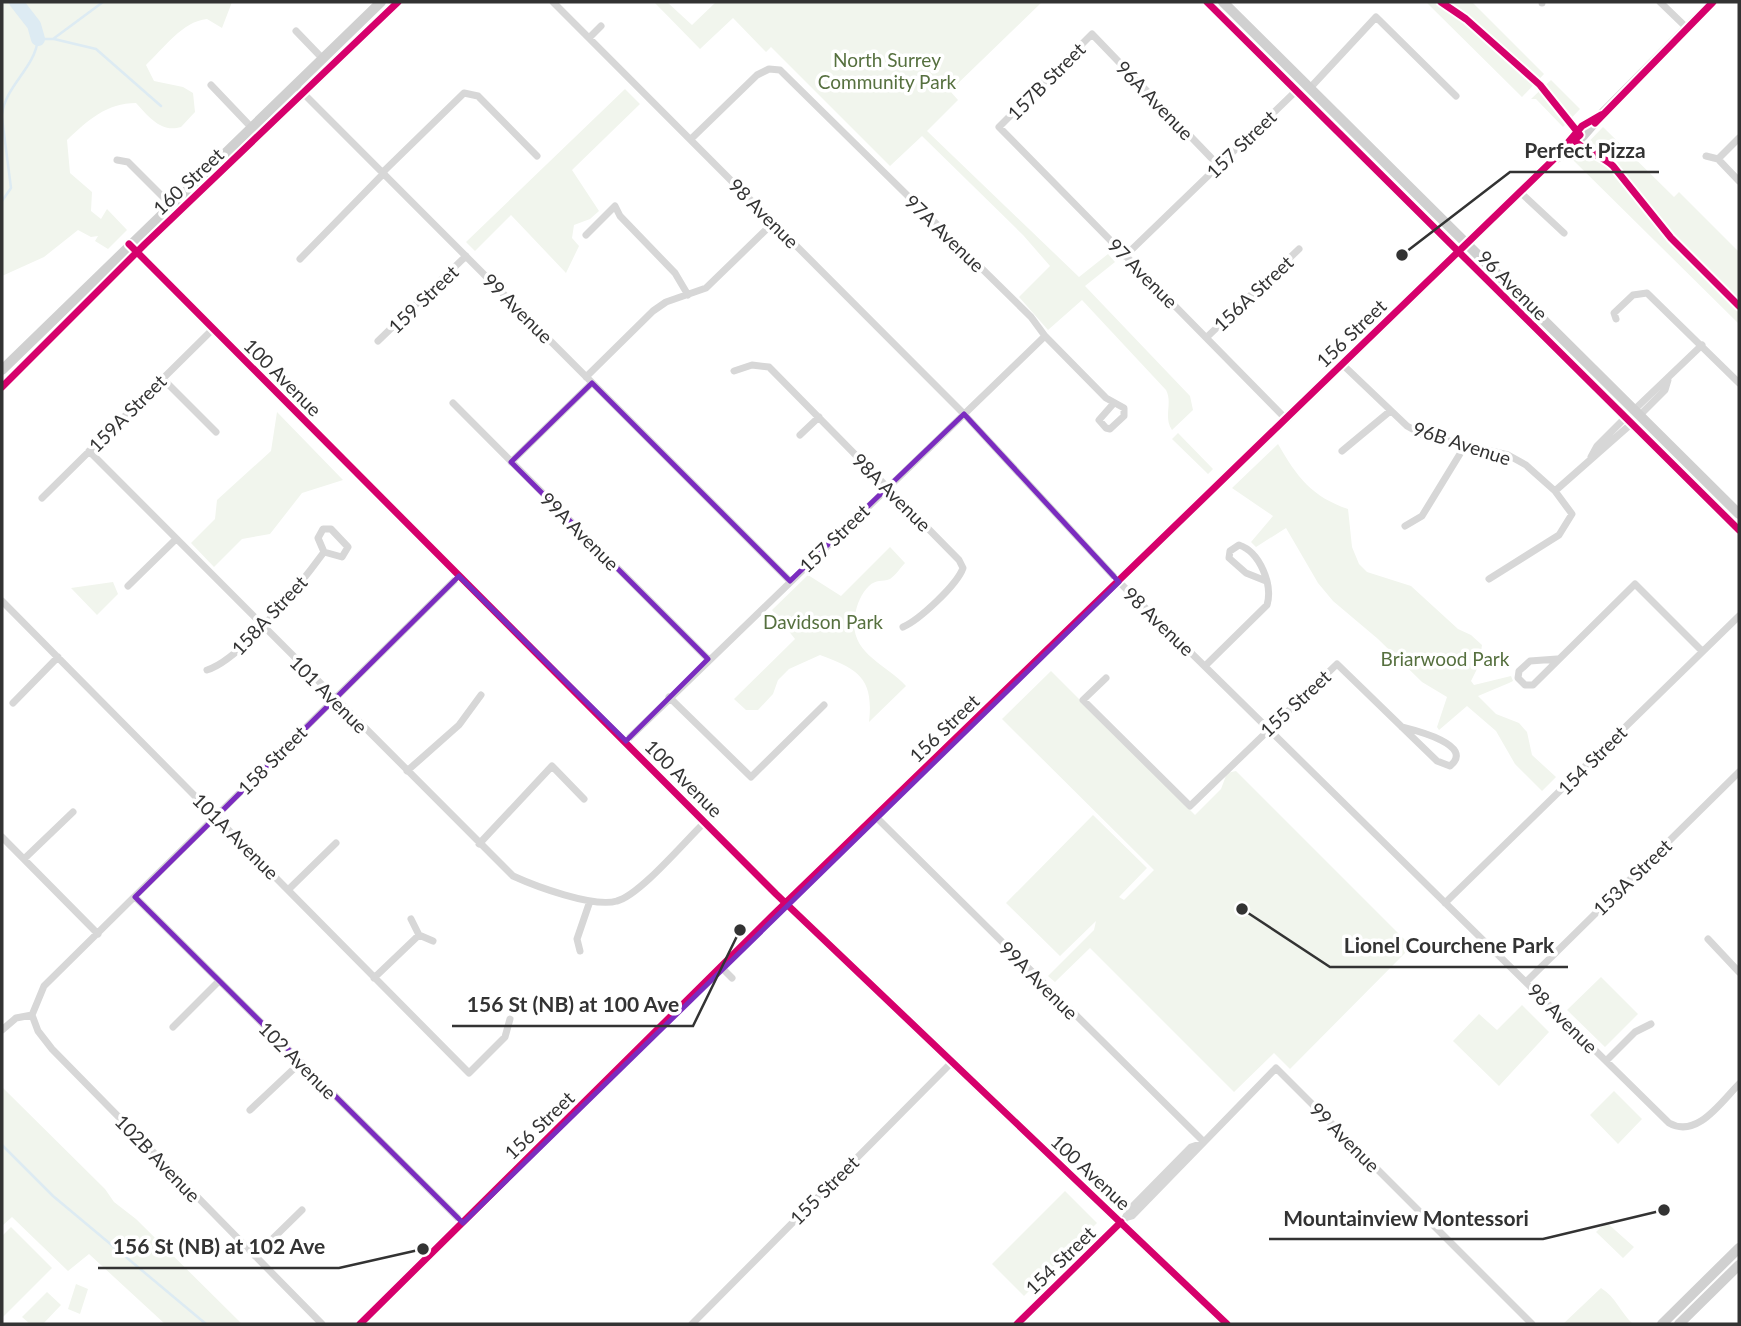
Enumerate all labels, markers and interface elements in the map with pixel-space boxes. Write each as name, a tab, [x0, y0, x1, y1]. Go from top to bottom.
street label: 157B Street	[1002, 37, 1090, 125]
park label: North Surrey Community Park	[818, 48, 957, 93]
street label: 96A Avenue	[1112, 56, 1198, 144]
street label: 157 Street	[1201, 105, 1281, 183]
callout: Perfect Pizza	[1510, 130, 1659, 172]
text: Perfect Pizza	[1524, 137, 1646, 162]
street label: 160 Street	[148, 142, 228, 219]
street label: 98 Avenue	[724, 173, 804, 253]
street label: 97A Avenue	[901, 190, 989, 276]
street label: 97 Avenue	[1103, 233, 1183, 313]
street label: 96 Avenue	[1473, 245, 1553, 325]
street label: 156A Street	[1209, 250, 1298, 336]
street label: 159 Street	[383, 260, 463, 338]
street label: 99 Avenue	[478, 268, 558, 348]
street label: 156 Street	[1311, 294, 1391, 372]
street label: 100 Avenue	[239, 333, 327, 421]
street label: 159A Street	[83, 369, 171, 457]
street label: 96B Avenue	[1410, 416, 1514, 470]
street label: 98A Avenue	[848, 448, 936, 536]
street label: 99A Avenue	[536, 487, 624, 575]
street label: 157 Street	[794, 499, 874, 577]
street label: 158A Street	[226, 570, 312, 659]
street label: 98 Avenue	[1119, 582, 1199, 660]
park label: Davidson Park	[763, 610, 883, 633]
park label: Briarwood Park	[1381, 647, 1510, 670]
street label: 101 Avenue	[285, 650, 373, 738]
street label: 155 Street	[1255, 664, 1335, 741]
street label: 156 Street	[904, 689, 984, 767]
street label: 158 Street	[233, 721, 311, 799]
street label: 154 Street	[1553, 721, 1631, 799]
street label: 100 Avenue	[640, 734, 728, 822]
street label: 101A Avenue	[188, 788, 284, 884]
street label: 153A Street	[1588, 834, 1676, 920]
callout: Lionel Courchene Park	[1330, 925, 1568, 967]
text: Lionel Courchene Park	[1344, 932, 1555, 957]
street label: 99A Avenue	[995, 936, 1083, 1024]
street label: 98 Avenue	[1523, 978, 1603, 1058]
callout: 156 St (NB) at 100 Ave	[452, 984, 693, 1026]
text: 156 St (NB) at 100 Ave	[467, 991, 679, 1016]
street label: 102 Avenue	[254, 1016, 342, 1104]
street label: 156 Street	[499, 1086, 579, 1164]
street label: 99 Avenue	[1305, 1097, 1385, 1177]
street label: 102B Avenue	[111, 1110, 205, 1206]
street label: 100 Avenue	[1047, 1129, 1135, 1215]
street label: 155 Street	[785, 1151, 863, 1229]
callout: Mountainview Montessori	[1269, 1197, 1543, 1239]
text: Mountainview Montessori	[1283, 1205, 1529, 1230]
street label: 154 Street	[1020, 1221, 1100, 1299]
callout: 156 St (NB) at 102 Ave	[98, 1226, 339, 1268]
text: 156 St (NB) at 102 Ave	[113, 1233, 325, 1258]

